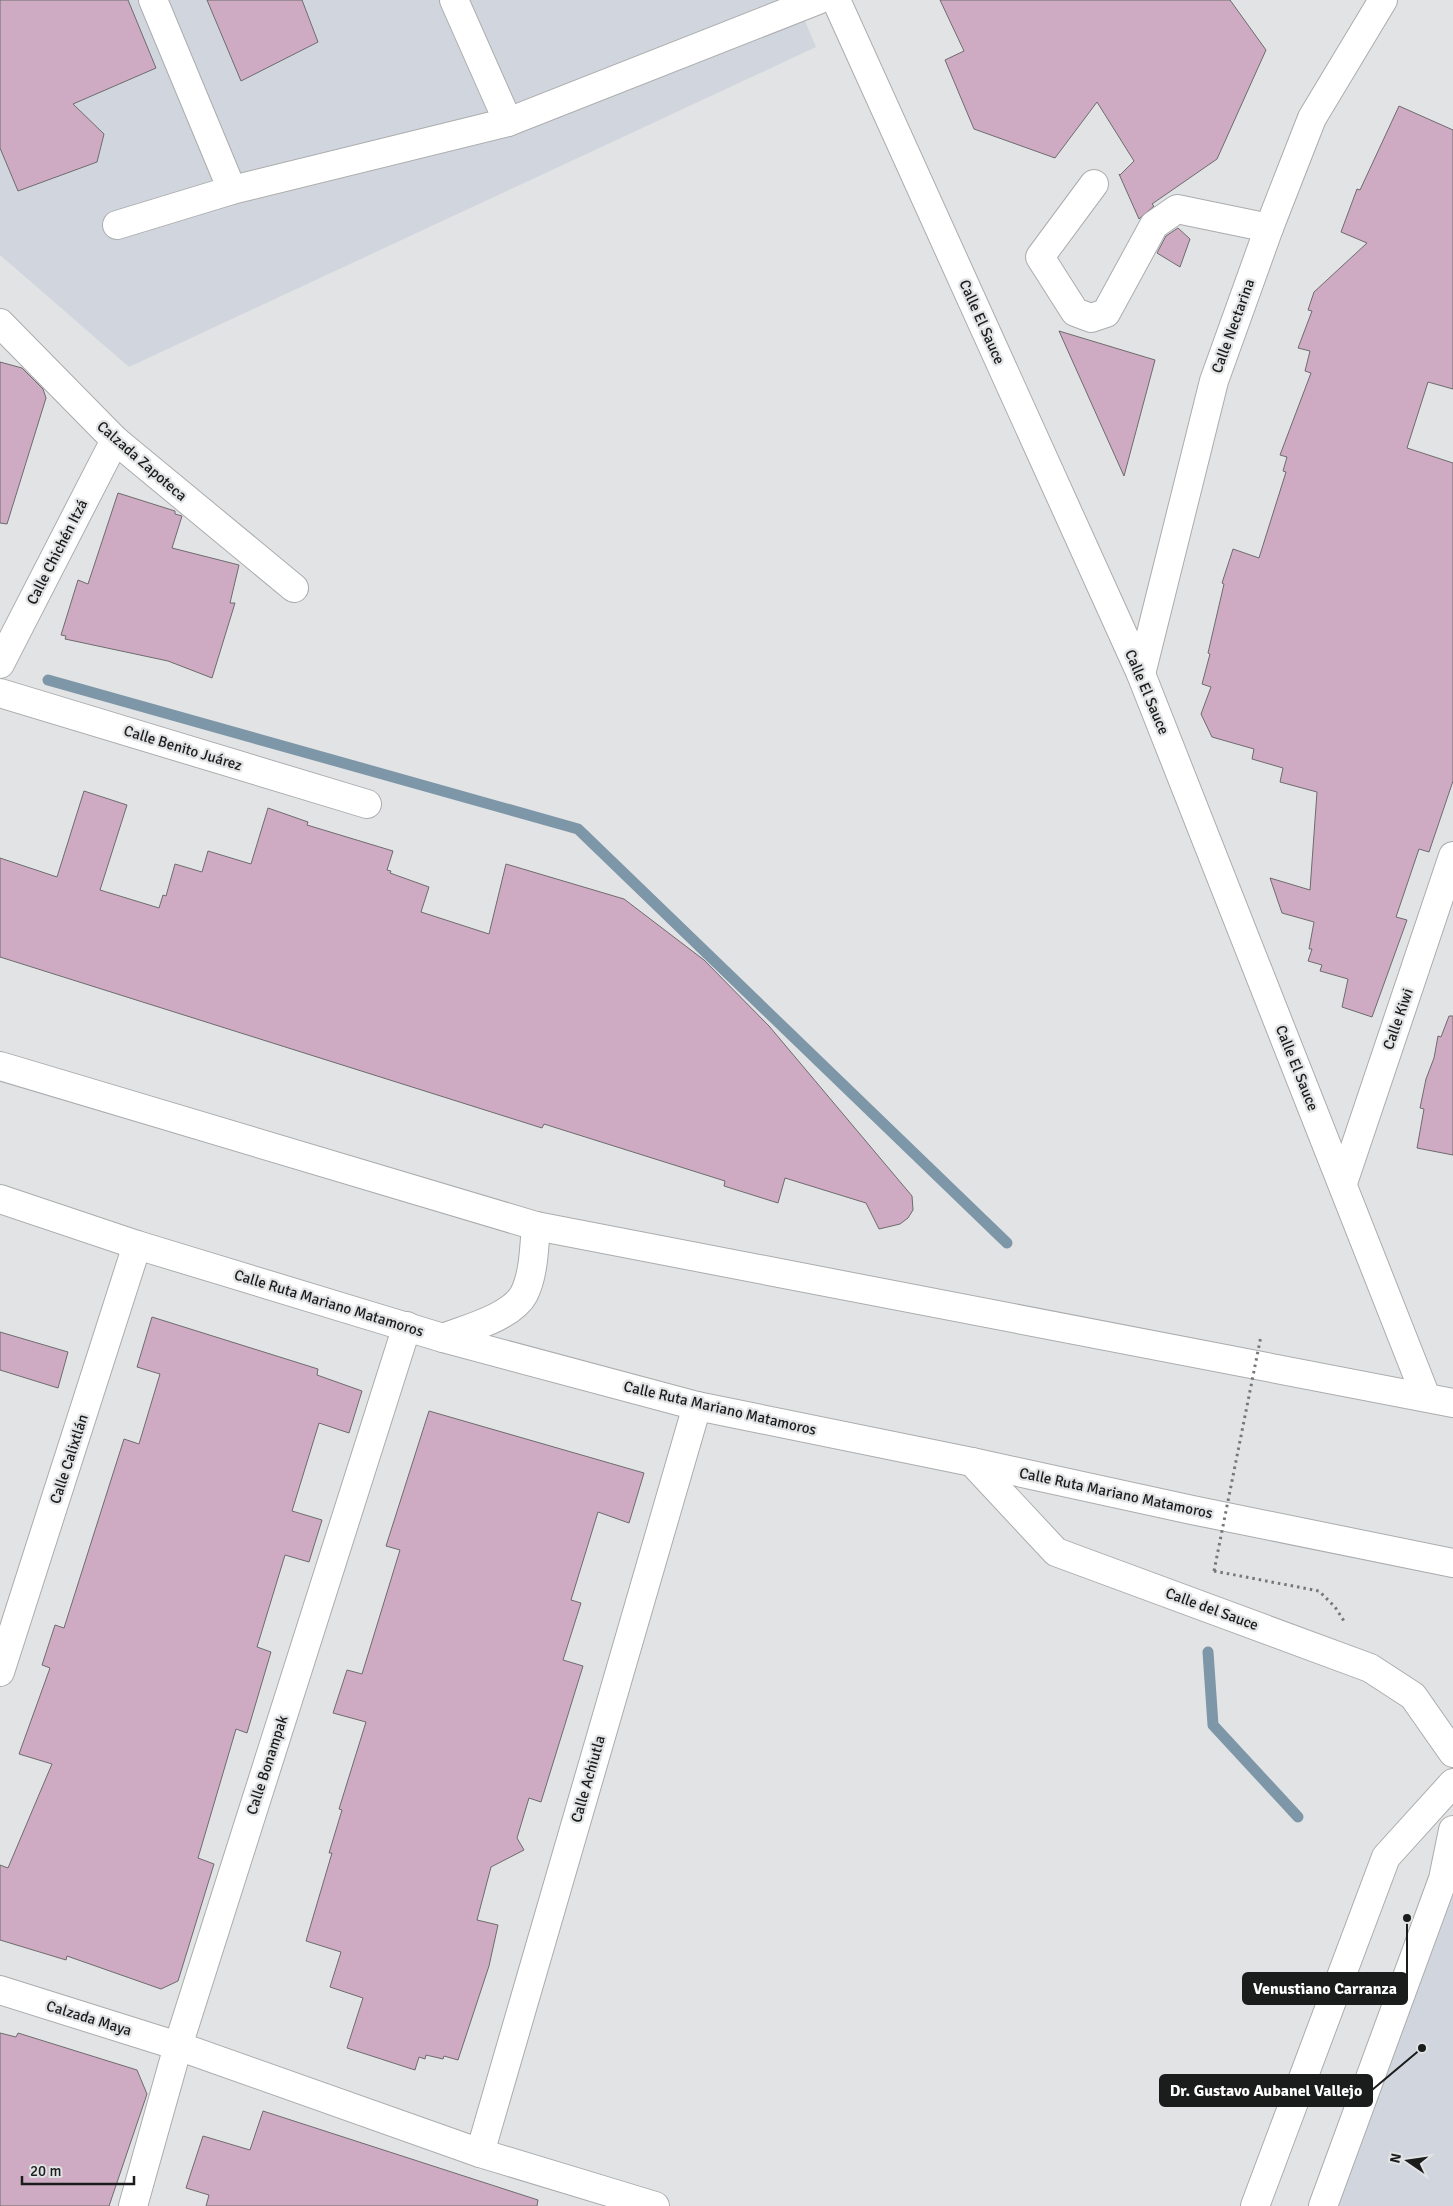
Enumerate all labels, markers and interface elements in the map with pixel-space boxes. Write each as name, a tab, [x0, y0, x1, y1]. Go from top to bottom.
street label: Calle Nectarina	[1208, 276, 1258, 376]
street label: Calle El Sauce	[955, 277, 1009, 367]
street label: Calzada Zapoteca	[93, 417, 191, 505]
street label: Calle Chichén Itzá	[23, 496, 91, 608]
street label: Calle El Sauce	[1121, 647, 1173, 737]
street label: Calle Benito Juárez	[122, 721, 245, 775]
street label: Calle Kiwi	[1379, 986, 1417, 1052]
street label: Calle El Sauce	[1272, 1023, 1322, 1113]
street label: Calle Ruta Mariano Matamoros	[232, 1266, 426, 1341]
street label: Calle Ruta Mariano Matamoros	[622, 1377, 818, 1439]
street label: Calle Calixtlán	[46, 1412, 92, 1506]
street label: Calle Ruta Mariano Matamoros	[1018, 1464, 1215, 1522]
street label: Calle del Sauce	[1163, 1584, 1261, 1634]
street label: Calle Bonampak	[242, 1713, 292, 1817]
street label: Calle Achiutla	[567, 1733, 609, 1825]
callout: Venustiano Carranza	[1243, 1973, 1407, 2004]
text: Venustiano Carranza	[1253, 1979, 1397, 1999]
street label: Calzada Maya	[44, 1996, 134, 2040]
callout: Dr. Gustavo Aubanel Vallejo	[1160, 2075, 1372, 2106]
text: Dr. Gustavo Aubanel Vallejo	[1170, 2081, 1362, 2101]
north arrow	[1383, 2136, 1433, 2186]
text: N	[1386, 2152, 1405, 2165]
scale bar	[22, 2154, 135, 2186]
text: 20 m	[30, 2162, 61, 2180]

